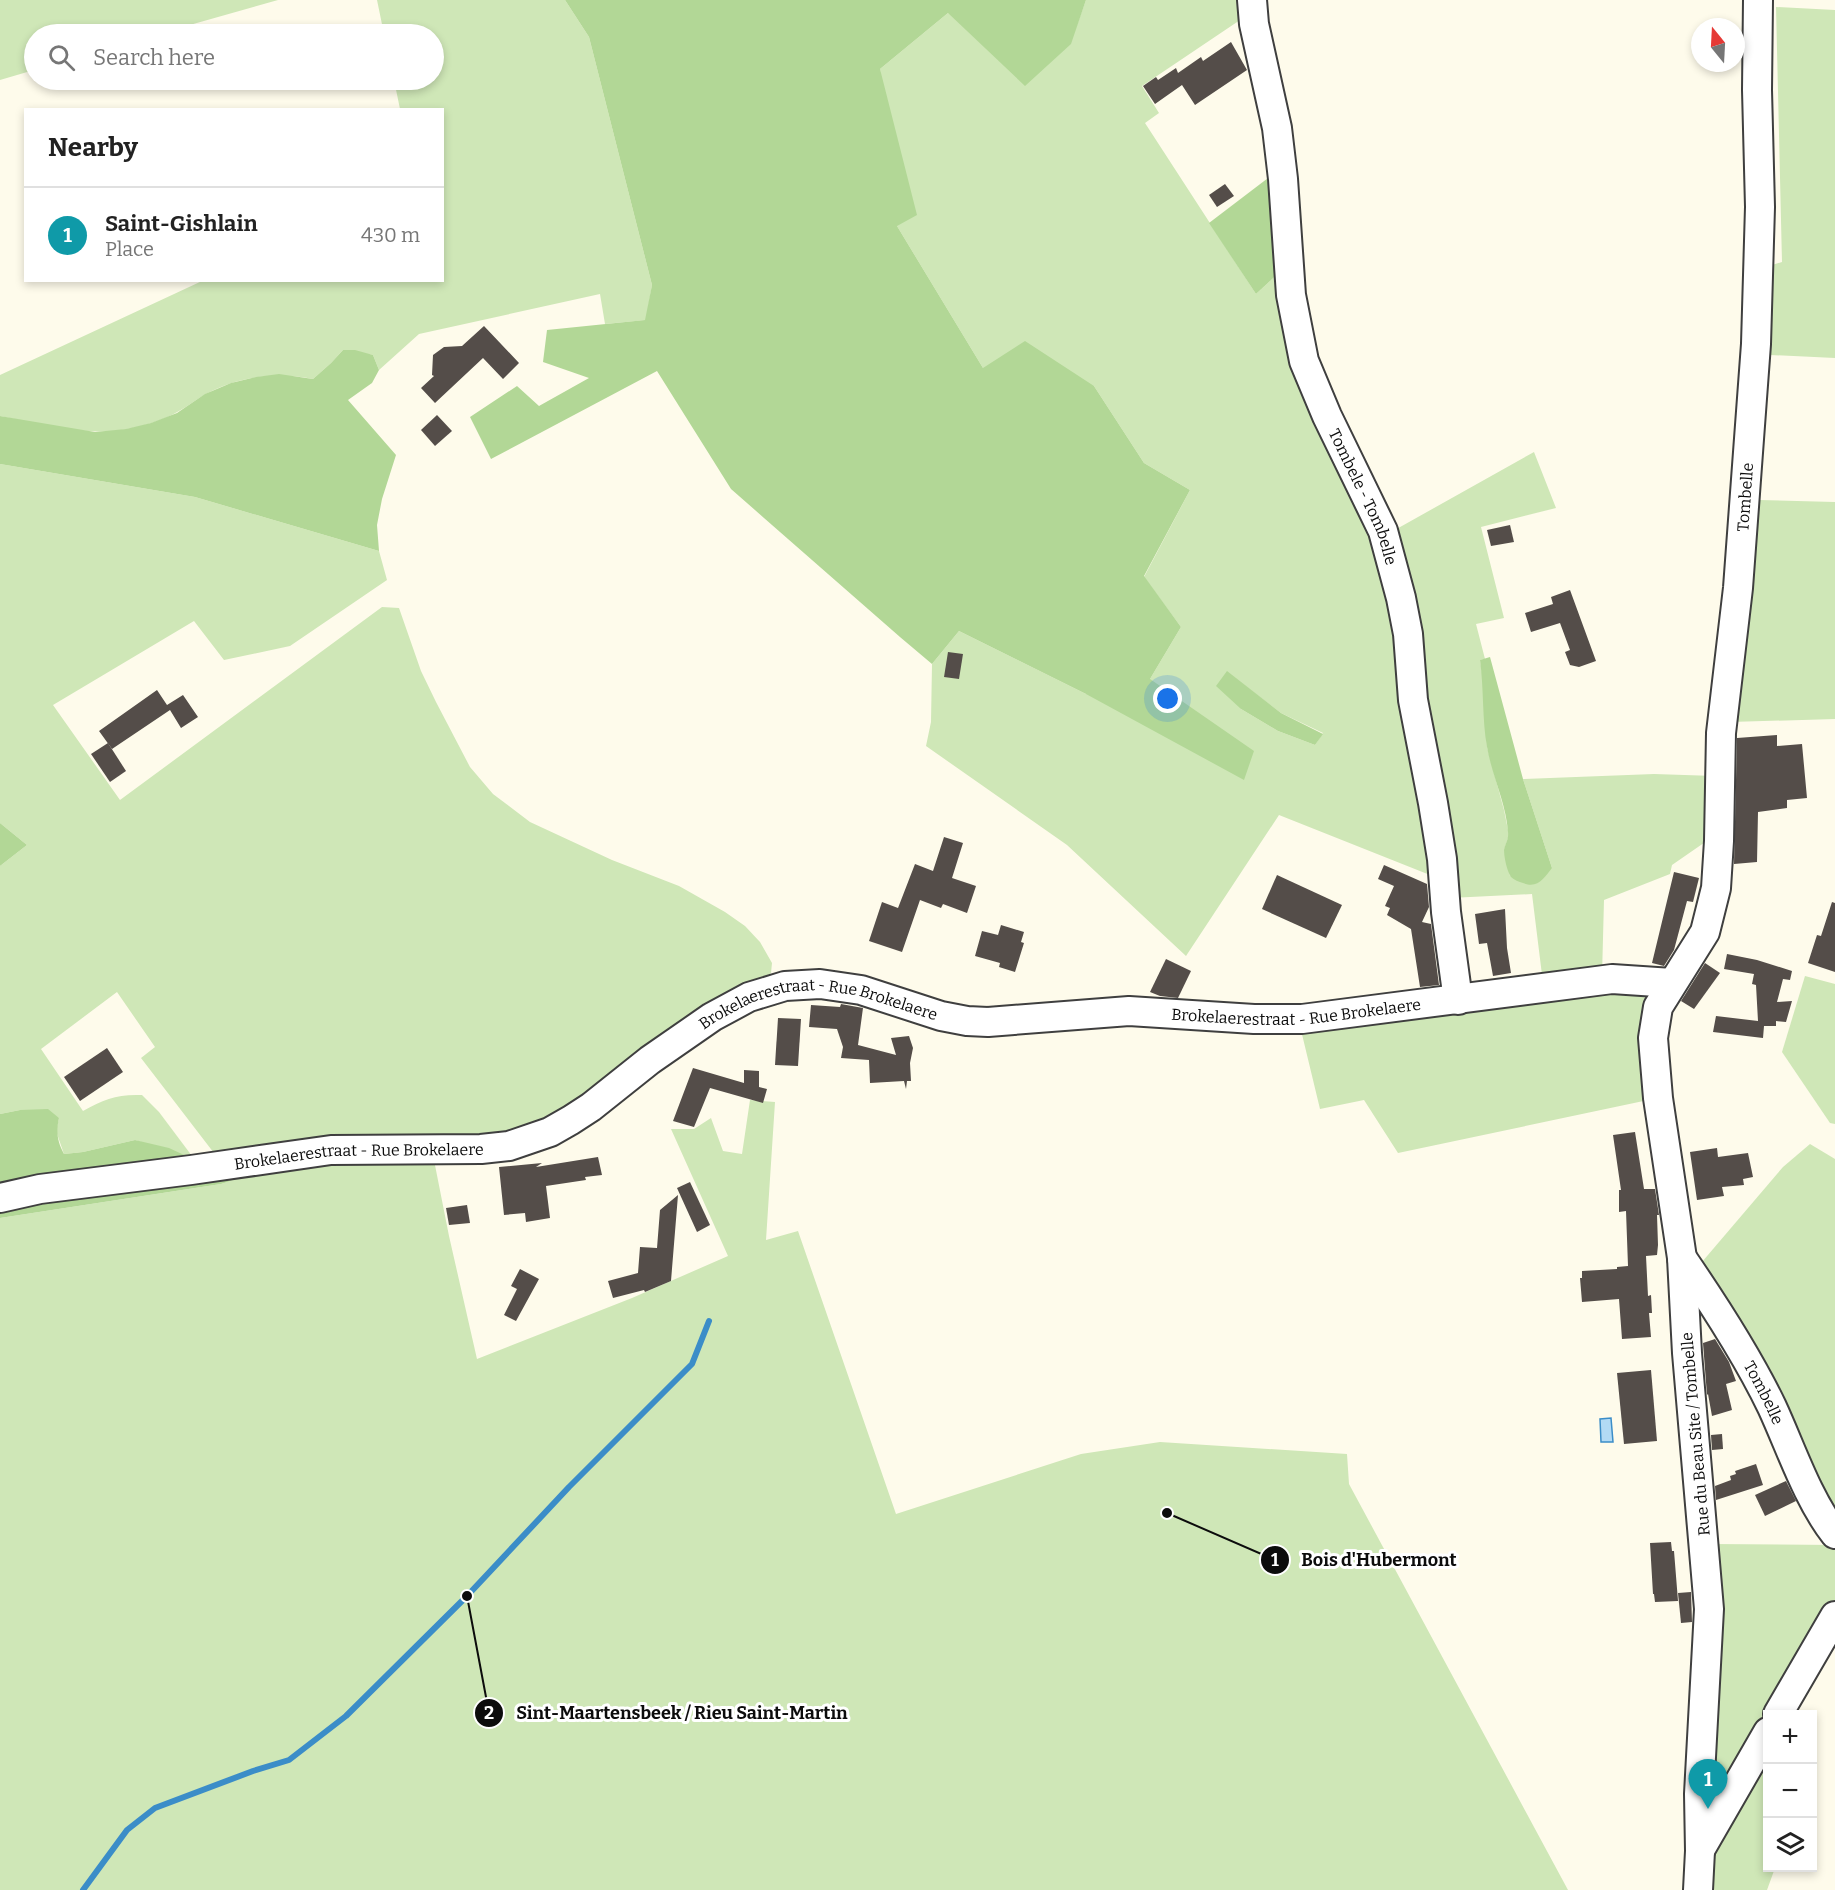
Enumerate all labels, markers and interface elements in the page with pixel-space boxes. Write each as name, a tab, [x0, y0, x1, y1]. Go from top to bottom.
north arrow	[1691, 18, 1745, 72]
search box	[24, 24, 444, 90]
icon: search	[45, 41, 78, 74]
text: Search here	[93, 44, 215, 71]
text: Nearby	[48, 132, 138, 163]
text: Saint-Gishlain	[105, 210, 258, 237]
text: 1	[63, 223, 72, 247]
text: 430 m	[361, 223, 420, 247]
text: Place	[105, 237, 154, 261]
street label: Tombele - Tombelle	[1325, 426, 1401, 567]
street label: Tombelle	[1733, 462, 1757, 532]
your location	[1153, 684, 1182, 713]
text: Brokelaerestraat - Rue Brokelaere	[695, 975, 940, 1033]
street label: Brokelaerestraat - Rue Brokelaere	[1171, 995, 1422, 1029]
street label: Brokelaerestraat - Rue Brokelaere	[693, 1007, 943, 1039]
street label: Brokelaerestraat - Rue Brokelaere	[233, 1140, 484, 1174]
street label: Rue du Beau Site / Tombelle	[1677, 1331, 1714, 1536]
street label: Tombelle	[1740, 1358, 1788, 1427]
callout: Bois d'Hubermont	[1260, 1542, 1469, 1578]
text: 1	[1271, 1549, 1279, 1571]
text: Bois d'Hubermont	[1301, 1549, 1457, 1571]
callout: Sint-Maartensbeek / Rieu Saint-Martin	[474, 1695, 860, 1731]
text: 2	[484, 1702, 494, 1724]
text: Sint-Maartensbeek / Rieu Saint-Martin	[516, 1702, 848, 1724]
map controls	[1763, 1710, 1817, 1872]
button: +	[1763, 1710, 1817, 1764]
pin: 1	[1688, 1760, 1728, 1809]
button: −	[1763, 1764, 1817, 1818]
button: layers	[1763, 1818, 1817, 1872]

